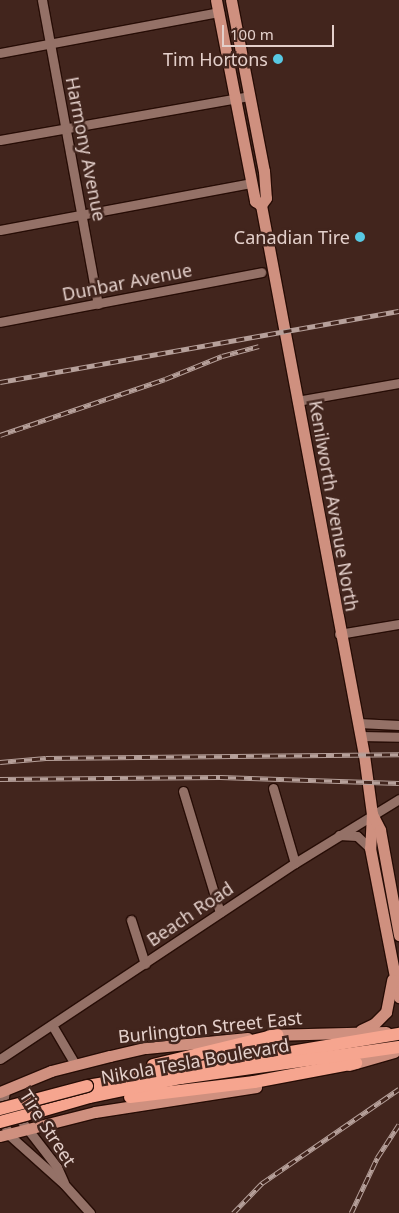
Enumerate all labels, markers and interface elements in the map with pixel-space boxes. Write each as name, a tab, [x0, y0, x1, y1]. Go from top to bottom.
scale bar	[224, 15, 336, 47]
text: 100 m	[230, 24, 274, 44]
place label: Tim Hortons	[163, 48, 268, 70]
marker: Tim Hortons	[272, 53, 284, 65]
street label: Harmony Avenue	[61, 75, 111, 223]
place label: Canadian Tire	[234, 226, 350, 248]
marker: Canadian Tire	[354, 231, 366, 243]
street label: Dunbar Avenue	[60, 259, 194, 305]
street label: Kenilworth Avenue North	[305, 399, 363, 613]
street label: Beach Road	[143, 877, 237, 951]
street label: Burlington Street East	[117, 1007, 303, 1047]
street label: Nikola Tesla Boulevard	[99, 1034, 291, 1088]
street label: Tire Street	[15, 1086, 81, 1170]

